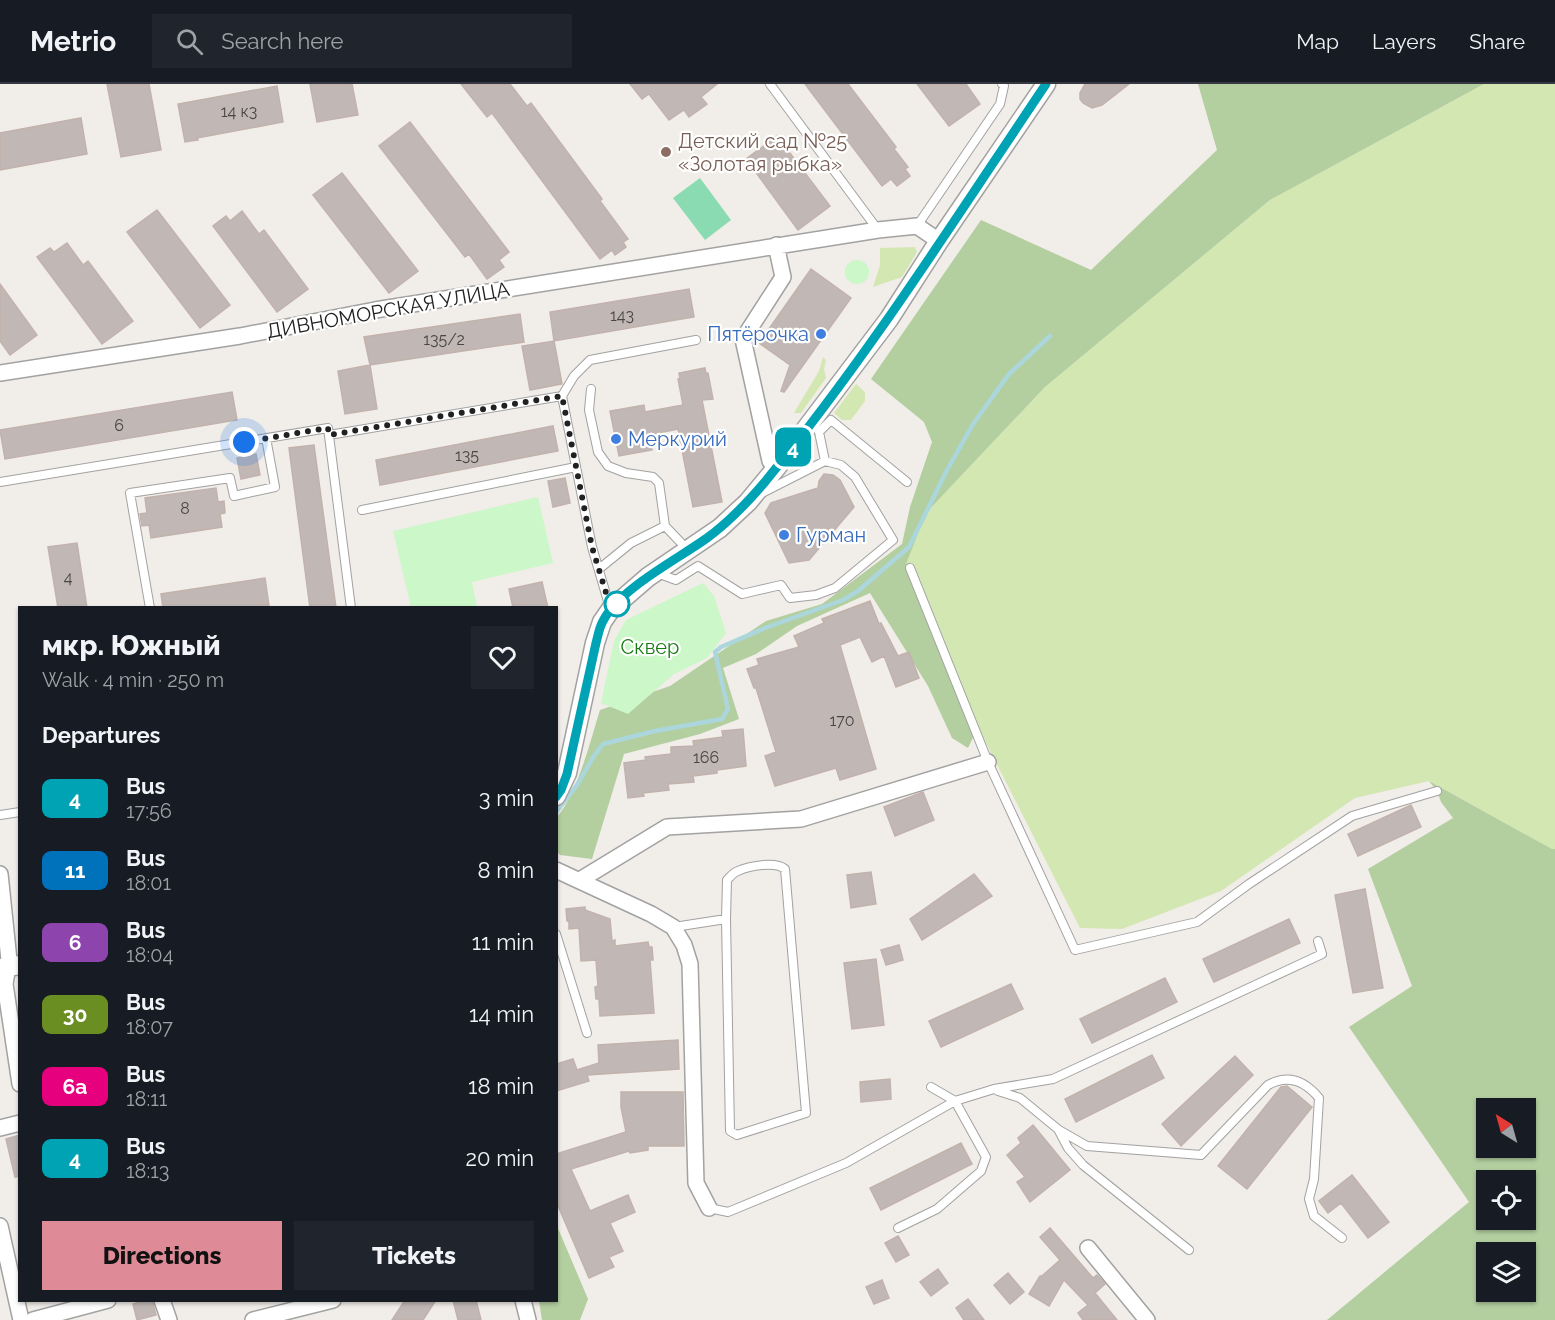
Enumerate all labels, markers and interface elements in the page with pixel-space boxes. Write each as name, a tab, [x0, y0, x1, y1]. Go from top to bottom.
search box	[152, 14, 572, 68]
text: Metrio	[30, 25, 116, 58]
icon: search	[173, 25, 206, 58]
text: Search here	[221, 28, 343, 54]
text: Map	[1296, 29, 1339, 54]
text: Layers	[1372, 29, 1436, 54]
text: Share	[1469, 29, 1525, 54]
house number: 14 к3	[221, 102, 257, 121]
place label: Детский сад №25 «Золотая рыбка»	[678, 129, 847, 176]
marker: Детский сад №25 «Золотая рыбка»	[659, 145, 673, 159]
street label: ДИВНОМОРСКАЯ УЛИЦА	[265, 277, 512, 343]
house number: 143	[610, 306, 634, 325]
place label: Пятёрочка	[707, 322, 809, 346]
marker: Пятёрочка	[814, 327, 828, 341]
house number: 135/2	[423, 330, 465, 349]
house number: 6	[114, 416, 124, 435]
your location	[229, 427, 259, 457]
place label: Меркурий	[628, 427, 727, 451]
line badge: 4	[774, 428, 812, 466]
marker: Меркурий	[609, 432, 623, 446]
text: 4	[787, 435, 799, 460]
house number: 135	[455, 446, 479, 465]
house number: 8	[180, 499, 190, 518]
place label: Гурман	[796, 523, 866, 547]
marker: Гурман	[777, 528, 791, 542]
house number: 4	[64, 568, 73, 587]
unlabelled marker	[604, 591, 630, 617]
button: heart	[471, 626, 534, 689]
text: мкр. Южный	[42, 629, 221, 662]
park label: Сквер	[621, 635, 679, 659]
text: Walk · 4 min · 250 m	[42, 668, 224, 692]
house number: 170	[829, 711, 855, 730]
text: Departures	[42, 722, 160, 748]
house number: 166	[693, 748, 719, 767]
text: Bus	[126, 773, 165, 799]
text: 3 min	[479, 785, 534, 811]
text: 4	[69, 786, 81, 811]
text: 17:56	[126, 799, 172, 823]
text: Bus	[126, 845, 165, 871]
text: 8 min	[478, 857, 534, 883]
text: 11	[65, 858, 85, 883]
text: 18:01	[126, 871, 171, 895]
text: Bus	[126, 917, 165, 943]
text: 11 min	[472, 929, 534, 955]
text: 6	[69, 930, 81, 955]
text: 18:04	[126, 943, 173, 967]
text: Bus	[126, 989, 165, 1015]
text: 14 min	[469, 1001, 534, 1027]
text: 30	[63, 1002, 87, 1027]
text: 18:07	[126, 1015, 173, 1039]
text: Bus	[126, 1061, 165, 1087]
text: 18 min	[468, 1073, 534, 1099]
text: 6а	[63, 1074, 87, 1099]
text: 18:11	[126, 1087, 167, 1111]
north arrow	[1476, 1098, 1536, 1158]
map controls	[1476, 1098, 1536, 1302]
text: Bus	[126, 1133, 165, 1159]
text: 20 min	[466, 1145, 534, 1171]
text: 4	[69, 1146, 81, 1171]
text: 18:13	[126, 1159, 169, 1183]
button: locate	[1476, 1170, 1536, 1230]
button: Directions	[42, 1221, 282, 1290]
button: Tickets	[294, 1221, 534, 1290]
button: layers	[1476, 1242, 1536, 1302]

